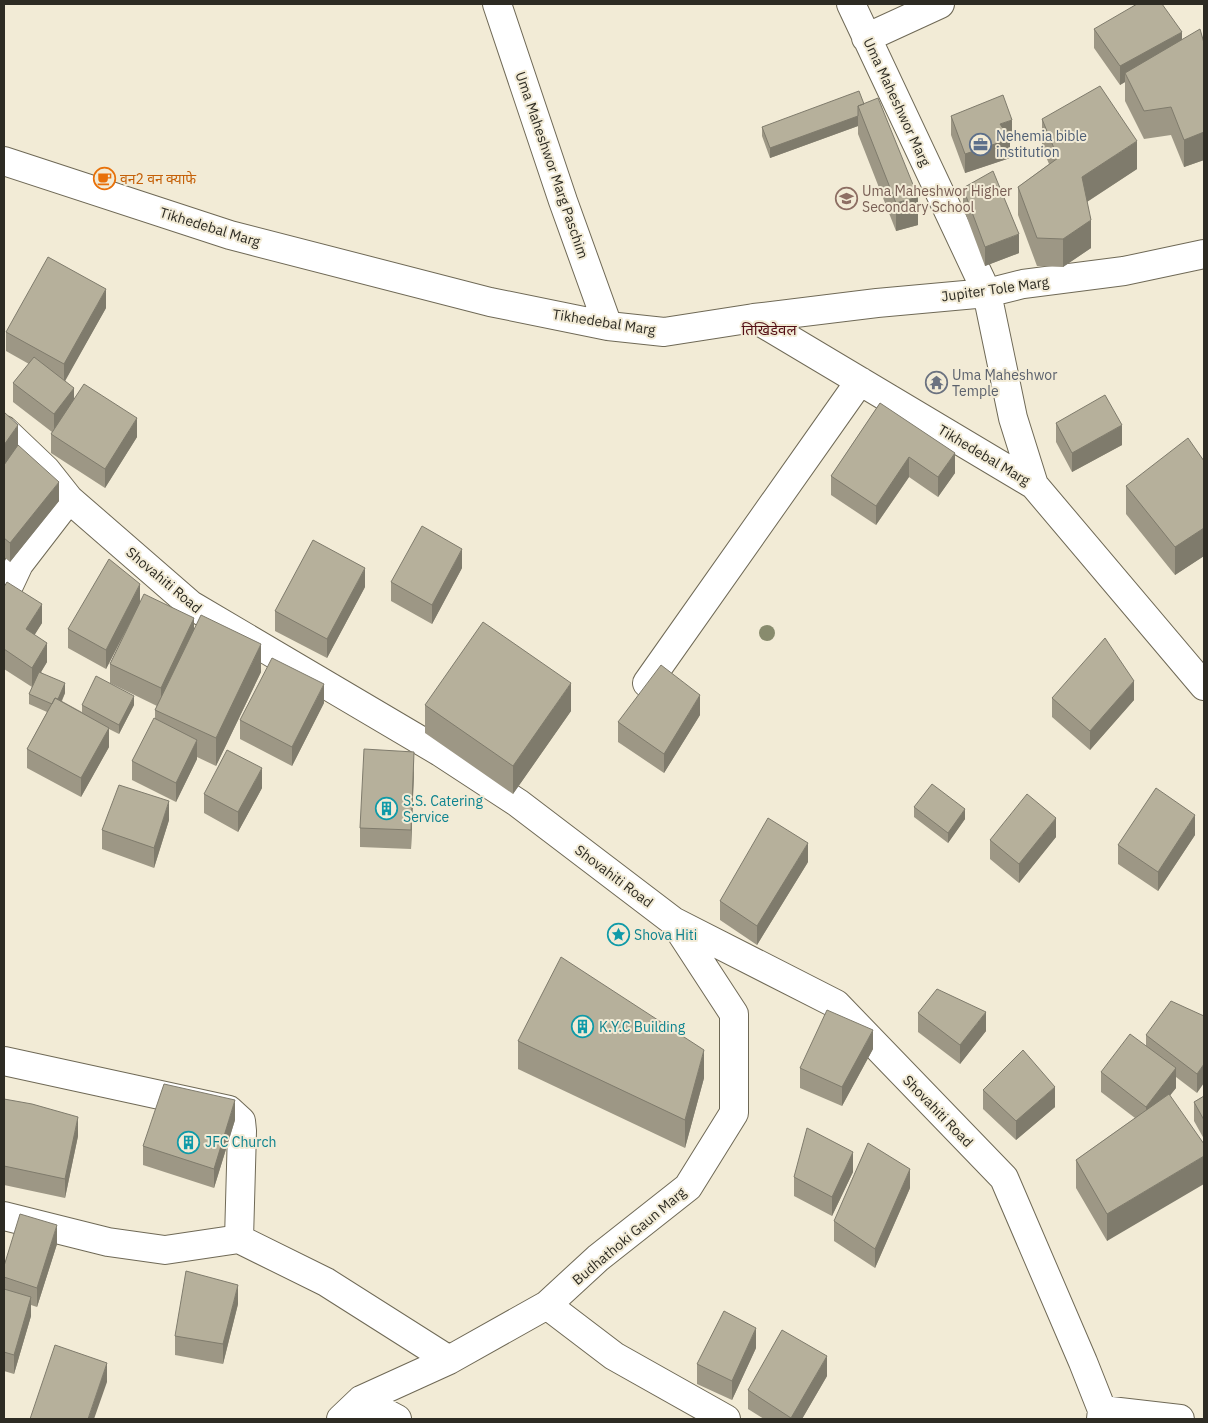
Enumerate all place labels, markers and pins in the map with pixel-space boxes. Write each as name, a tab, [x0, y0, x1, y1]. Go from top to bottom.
place label: Nehemia bible institution	[996, 127, 1087, 161]
office icon: Nehemia bible institution	[968, 132, 992, 156]
cafe icon: वन2 वन क्याफे	[92, 167, 116, 191]
place label: वन2 वन क्याफे	[120, 170, 196, 188]
place label: Uma Maheshwor Higher Secondary School	[862, 182, 1012, 216]
school or university icon: Uma Maheshwor Higher Secondary School	[834, 187, 858, 211]
place label: Uma Maheshwor Temple	[952, 366, 1057, 400]
temple icon: Uma Maheshwor Temple	[924, 371, 948, 395]
place label: S.S. Catering Service	[403, 792, 483, 826]
building icon: S.S. Catering Service	[375, 797, 399, 821]
place icon: Shova Hiti	[606, 923, 630, 947]
place label: Shova Hiti	[634, 926, 697, 944]
building icon: K.Y.C Building	[571, 1015, 595, 1039]
place label: K.Y.C Building	[599, 1018, 686, 1036]
building icon: JFC Church	[177, 1130, 201, 1154]
place label: JFC Church	[205, 1133, 276, 1151]

